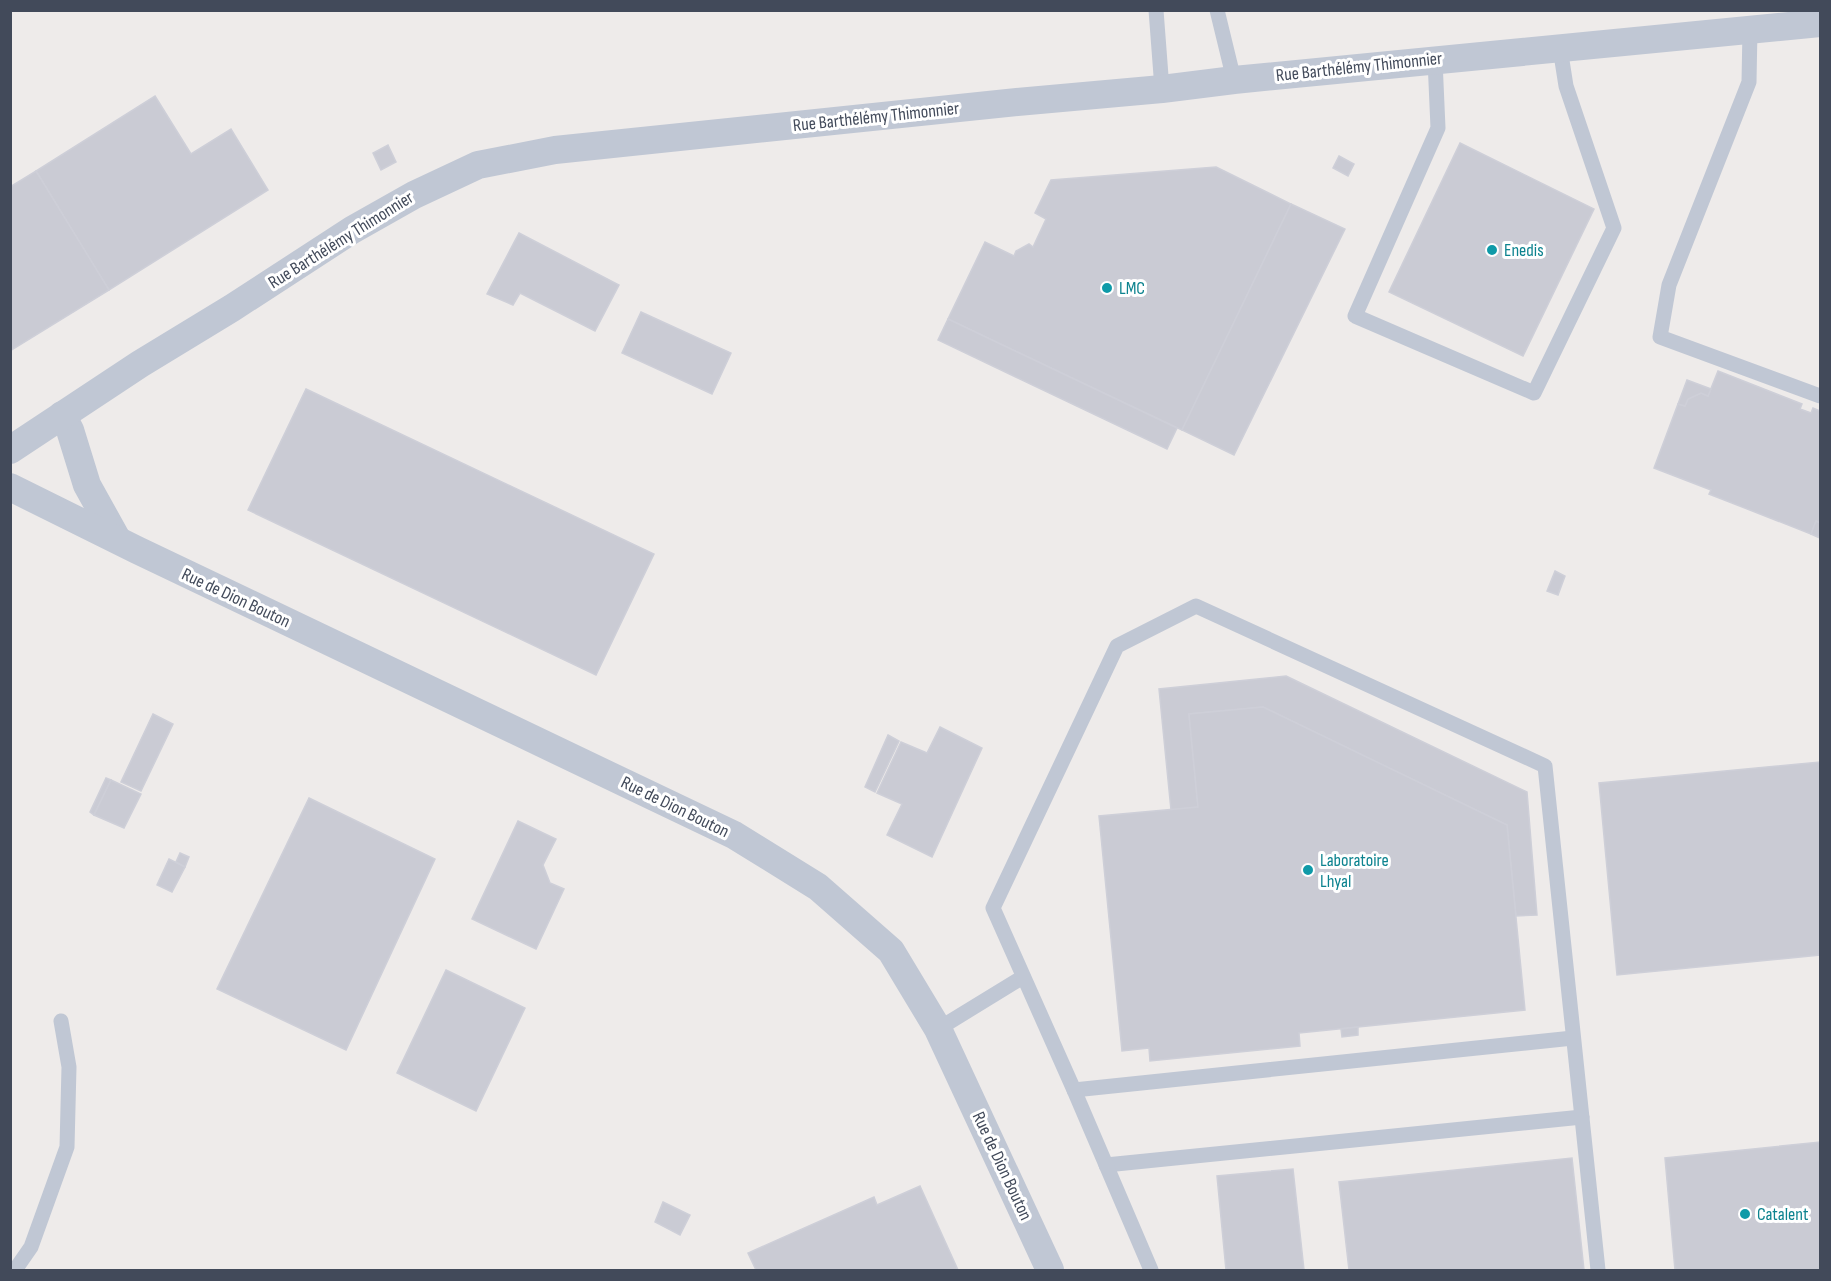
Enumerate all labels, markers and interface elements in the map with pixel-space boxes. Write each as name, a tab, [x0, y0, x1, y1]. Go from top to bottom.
street label: Rue Barthélémy Thimonnier	[1275, 48, 1443, 86]
street label: Rue Barthélémy Thimonnier	[792, 98, 960, 136]
street label: Rue Barthélémy Thimonnier	[265, 187, 417, 293]
place label: Enedis	[1504, 240, 1544, 261]
marker: Enedis	[1485, 243, 1499, 257]
place label: LMC	[1119, 278, 1145, 299]
marker: LMC	[1100, 281, 1114, 295]
street label: Rue de Dion Bouton	[178, 564, 294, 632]
street label: Rue de Dion Bouton	[618, 772, 732, 842]
place label: Laboratoire Lhyal	[1320, 850, 1389, 892]
marker: Laboratoire Lhyal	[1301, 863, 1315, 877]
street label: Rue de Dion Bouton	[968, 1108, 1036, 1224]
place label: Catalent	[1757, 1204, 1809, 1225]
marker: Catalent	[1738, 1207, 1752, 1221]

